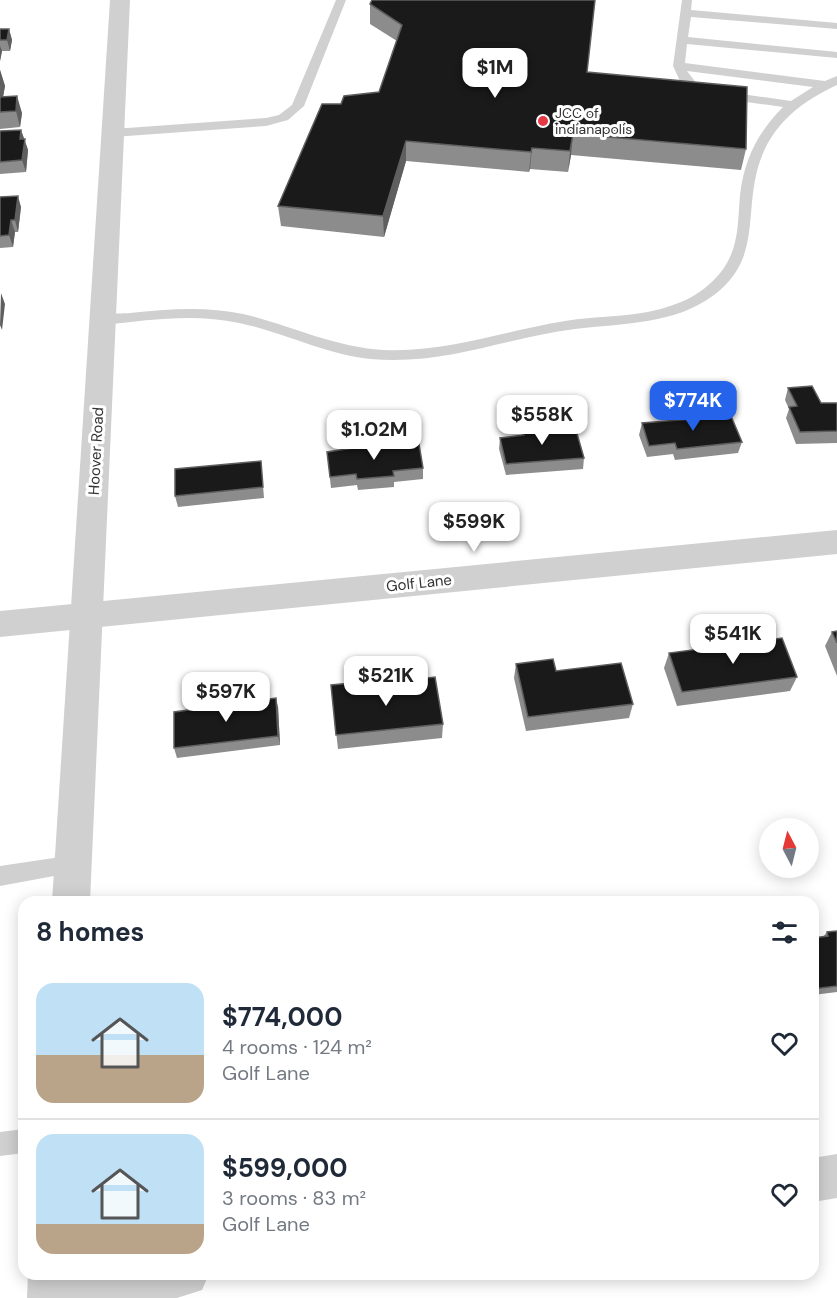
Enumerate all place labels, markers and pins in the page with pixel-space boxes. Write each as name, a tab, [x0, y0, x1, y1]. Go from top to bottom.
pin: $1M	[466, 48, 524, 99]
place label: JCC of indianapolis	[555, 104, 632, 138]
marker: JCC of indianapolis	[536, 114, 550, 128]
pin: $774K	[651, 381, 735, 432]
pin: $558K	[500, 395, 584, 446]
pin: $1.02M	[325, 410, 423, 461]
pin: $599K	[432, 502, 516, 553]
pin: $541K	[691, 614, 775, 665]
pin: $521K	[344, 656, 428, 707]
pin: $597K	[184, 672, 268, 723]

